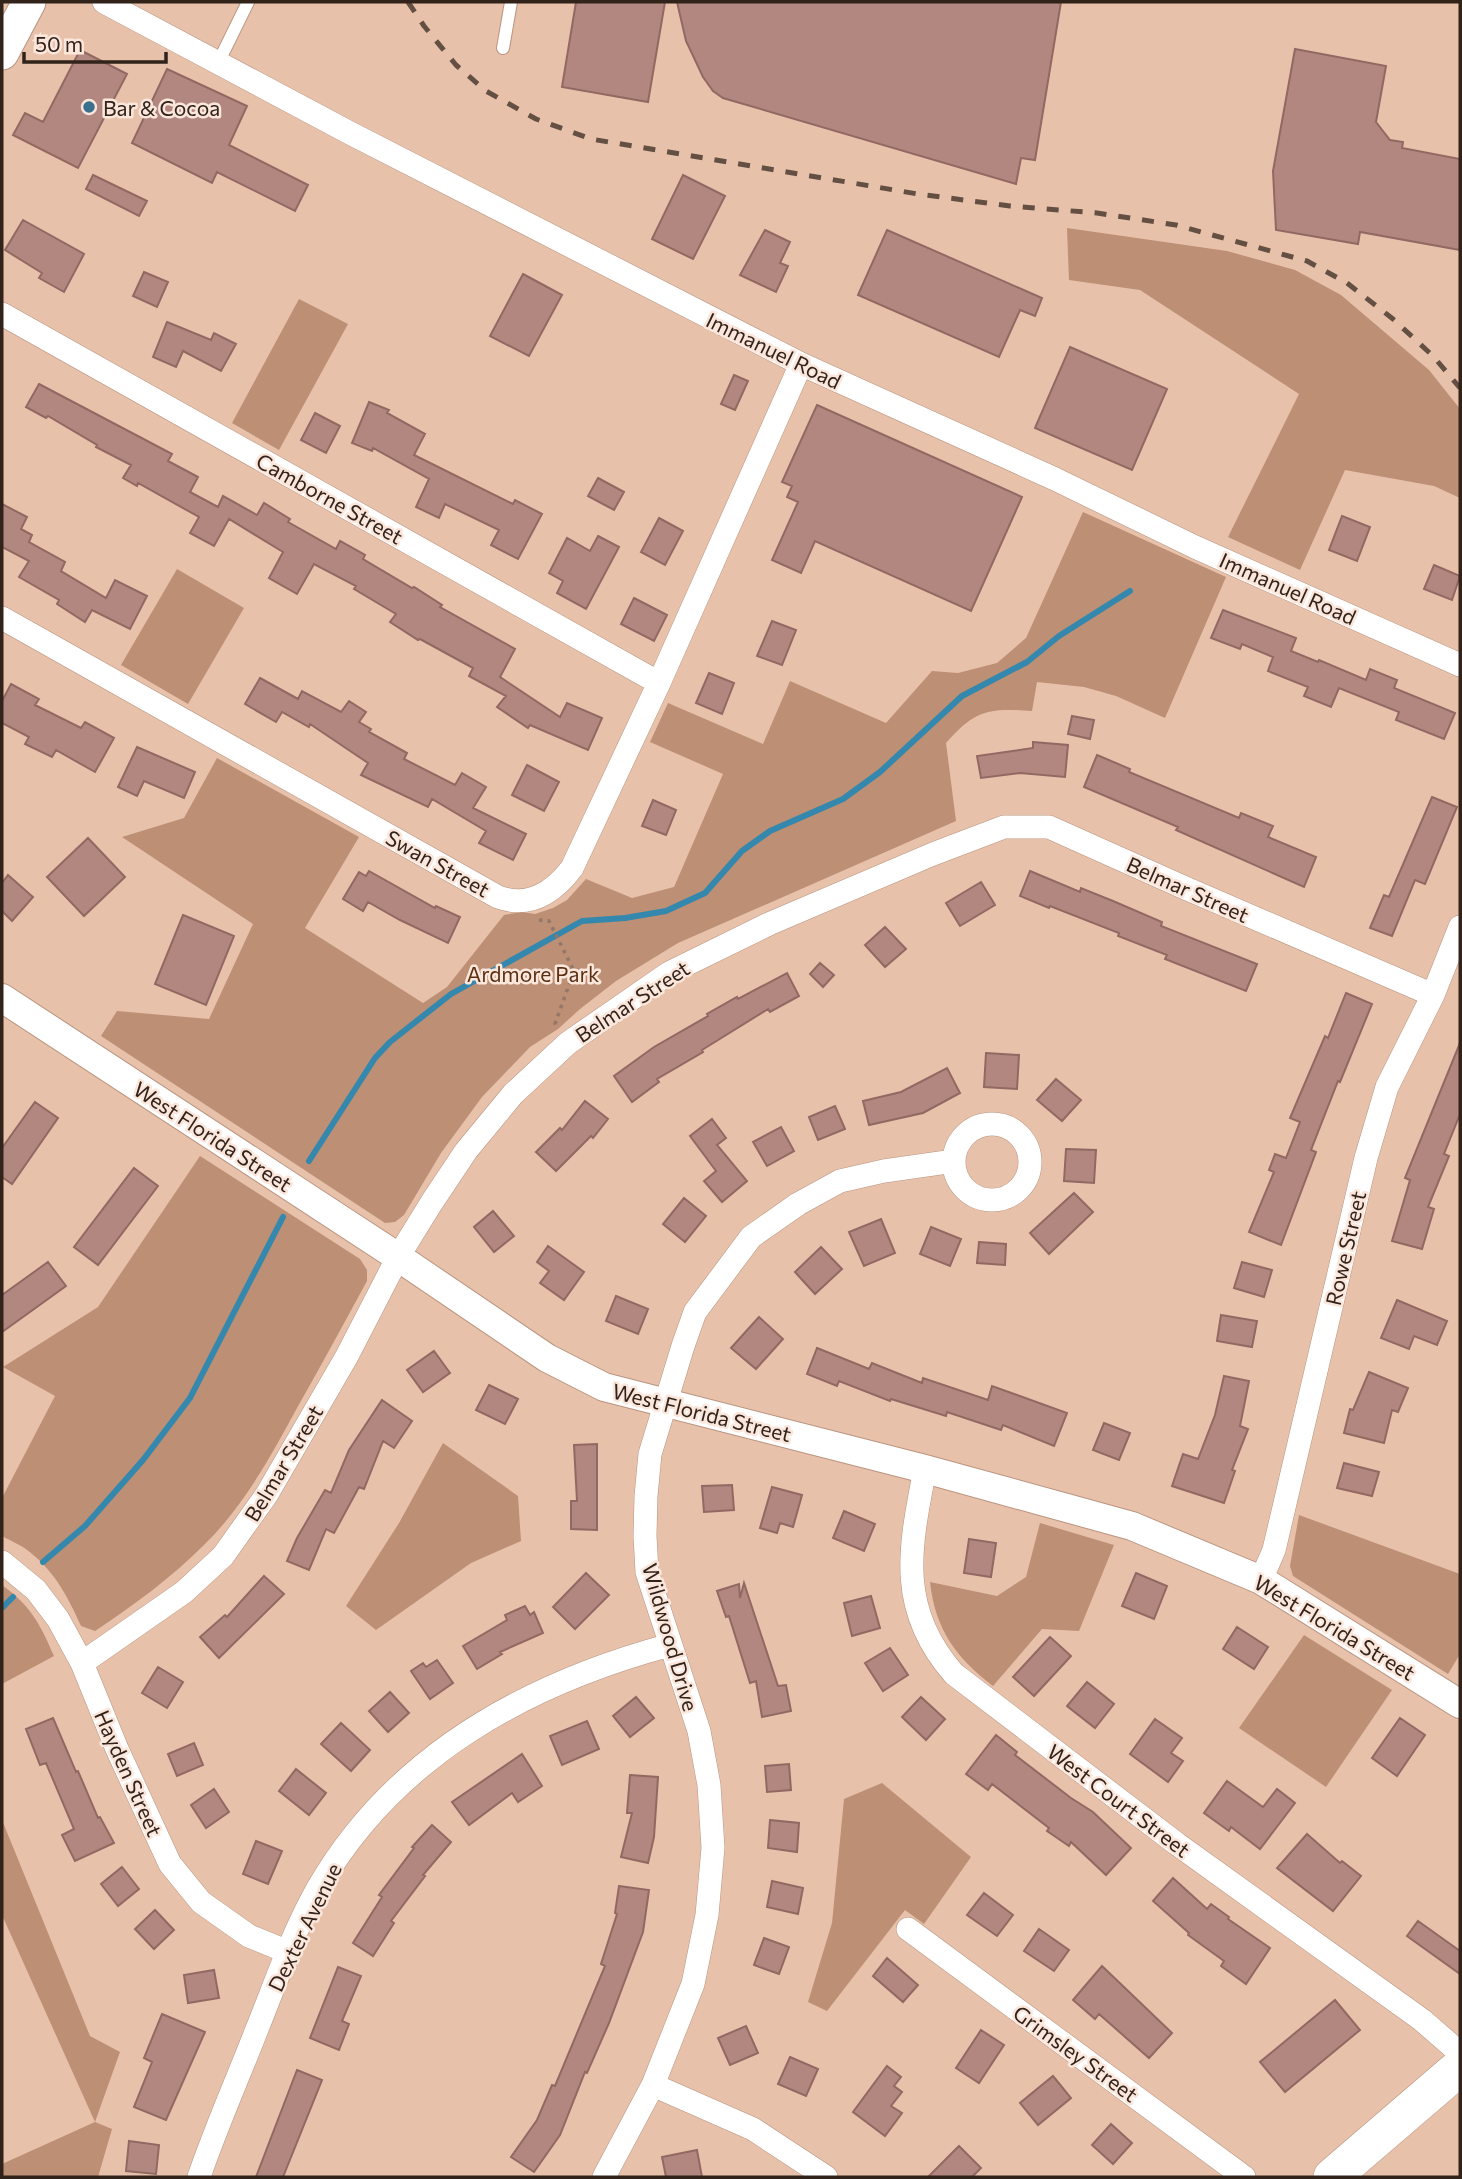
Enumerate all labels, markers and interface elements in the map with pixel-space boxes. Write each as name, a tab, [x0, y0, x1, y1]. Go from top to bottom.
scale bar	[24, 21, 166, 65]
text: 50 m	[35, 31, 83, 56]
place label: Bar & Cocoa	[103, 95, 220, 120]
marker: Bar & Cocoa	[81, 99, 97, 115]
street label: Immanuel Road	[703, 307, 845, 393]
street label: Camborne Street	[252, 447, 408, 549]
street label: Immanuel Road	[1216, 547, 1360, 629]
street label: Swan Street	[382, 824, 494, 902]
street label: Belmar Street	[1123, 851, 1253, 927]
street label: Belmar Street	[570, 955, 694, 1047]
park label: Ardmore Park	[467, 961, 599, 986]
street label: West Florida Street	[129, 1076, 297, 1196]
street label: Rowe Street	[1320, 1188, 1370, 1308]
street label: West Florida Street	[610, 1378, 794, 1446]
street label: Belmar Street	[239, 1400, 327, 1526]
street label: Wildwood Drive	[638, 1560, 704, 1714]
street label: West Florida Street	[1250, 1569, 1420, 1685]
street label: Hayden Street	[90, 1706, 168, 1840]
street label: West Court Street	[1043, 1738, 1195, 1862]
street label: Dexter Avenue	[262, 1859, 346, 1995]
street label: Grimsley Street	[1009, 2000, 1143, 2106]

